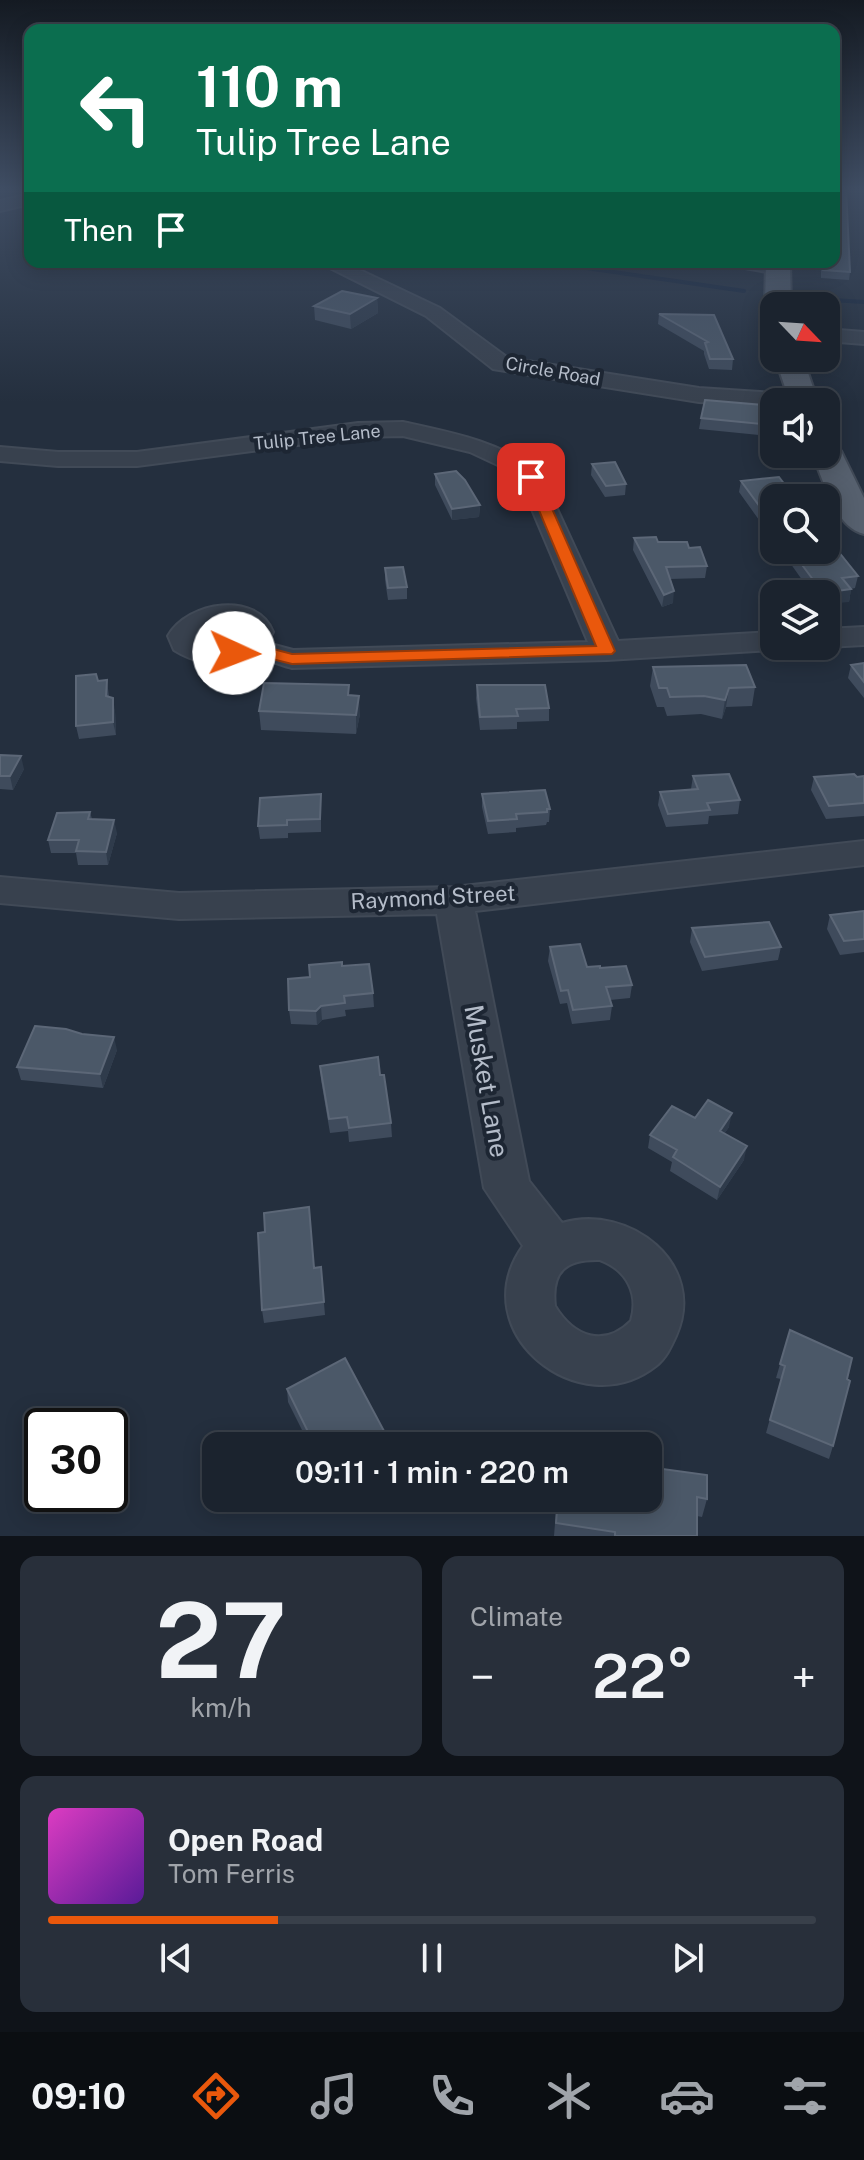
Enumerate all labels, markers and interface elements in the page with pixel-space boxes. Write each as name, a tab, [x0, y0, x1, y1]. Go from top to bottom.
text: 110 m	[196, 54, 343, 120]
icon: left	[64, 56, 168, 160]
text: Tulip Tree Lane	[196, 121, 451, 163]
icon: arrive	[149, 208, 193, 252]
text: Then	[64, 212, 133, 248]
north arrow	[760, 292, 840, 372]
map controls	[760, 292, 840, 660]
street label: Circle Road	[504, 352, 602, 390]
button: sound	[760, 388, 840, 468]
street label: Tulip Tree Lane	[253, 420, 381, 454]
pin	[497, 443, 565, 511]
icon: arrive	[509, 455, 553, 499]
button: search	[760, 484, 840, 564]
button: layers	[760, 580, 840, 660]
position arrow	[192, 611, 276, 695]
street label: Raymond Street	[350, 880, 516, 914]
street label: Musket Lane	[458, 1002, 516, 1160]
speed limit sign: 30	[24, 1408, 128, 1512]
text: 09:11 · 1 min · 220 m	[295, 1454, 569, 1490]
text: 27	[155, 1579, 287, 1701]
text: Climate	[470, 1601, 563, 1632]
text: 22°	[592, 1641, 694, 1712]
text: −	[470, 1651, 494, 1703]
text: +	[792, 1651, 816, 1703]
text: km/h	[190, 1692, 252, 1723]
text: Open Road	[168, 1822, 323, 1858]
text: Tom Ferris	[168, 1858, 295, 1889]
icon: previous	[154, 1936, 198, 1980]
icon: pause	[410, 1936, 454, 1980]
icon: next	[666, 1936, 710, 1980]
icon: directions	[188, 2068, 244, 2124]
icon: music	[306, 2068, 362, 2124]
icon: phone	[424, 2068, 480, 2124]
icon: climate	[541, 2068, 597, 2124]
icon: car	[659, 2068, 715, 2124]
icon: filters	[777, 2068, 833, 2124]
text: 09:10	[31, 2075, 126, 2117]

